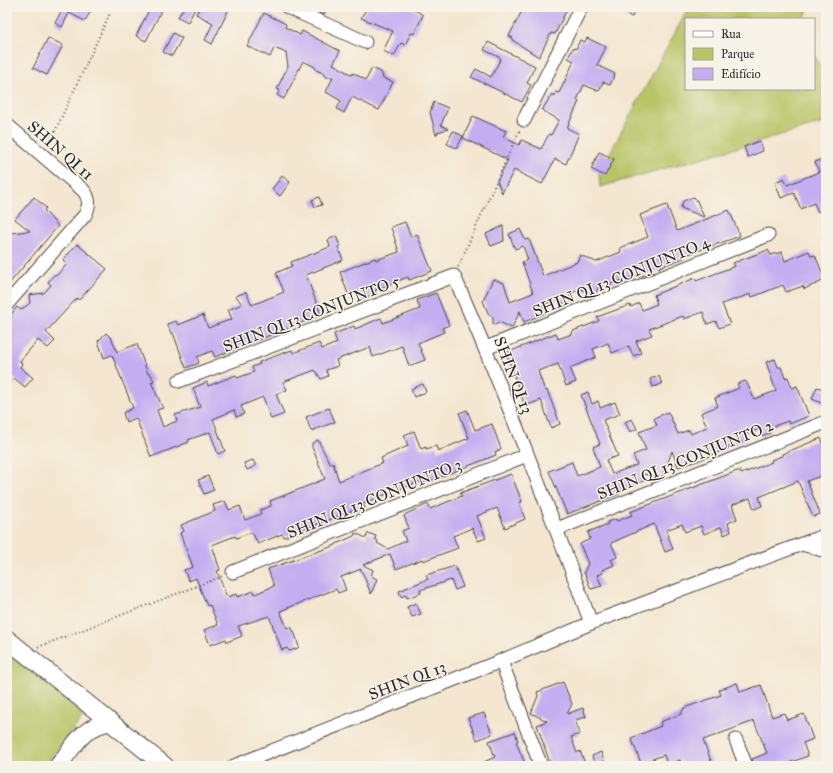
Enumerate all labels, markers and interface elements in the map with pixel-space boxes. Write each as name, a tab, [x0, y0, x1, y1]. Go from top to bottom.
legend	[685, 18, 815, 90]
text: Rua	[721, 27, 742, 41]
text: Parque	[721, 47, 754, 62]
text: Edifício	[721, 67, 761, 81]
street label: SHIN QI 11	[24, 117, 97, 184]
street label: SHIN QI 13 CONJUNTO 4	[530, 232, 714, 322]
street label: SHIN QI 13 CONJUNTO 5	[220, 271, 403, 357]
street label: SHIN QI 13	[490, 334, 537, 416]
street label: SHIN QI 13 CONJUNTO 2	[594, 415, 776, 504]
street label: SHIN QI 13 CONJUNTO 3	[284, 455, 465, 543]
street label: SHIN QI 13	[366, 657, 448, 704]

